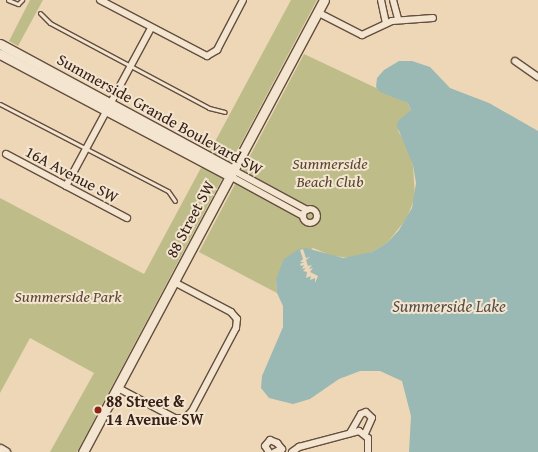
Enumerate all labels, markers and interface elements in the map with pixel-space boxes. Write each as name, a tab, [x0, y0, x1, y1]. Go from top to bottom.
street label: Summerside Grande Boulevard SW	[54, 49, 266, 179]
street label: 16A Avenue SW	[22, 141, 122, 207]
park label: Summerside Beach Club	[292, 153, 368, 191]
street label: 88 Street SW	[162, 177, 218, 261]
park label: Summerside Park	[15, 286, 121, 306]
water label: Summerside Lake	[392, 296, 506, 316]
place label: 88 Street & 14 Avenue SW	[106, 391, 203, 429]
marker: 88 Street & 14 Avenue SW	[93, 405, 103, 415]

